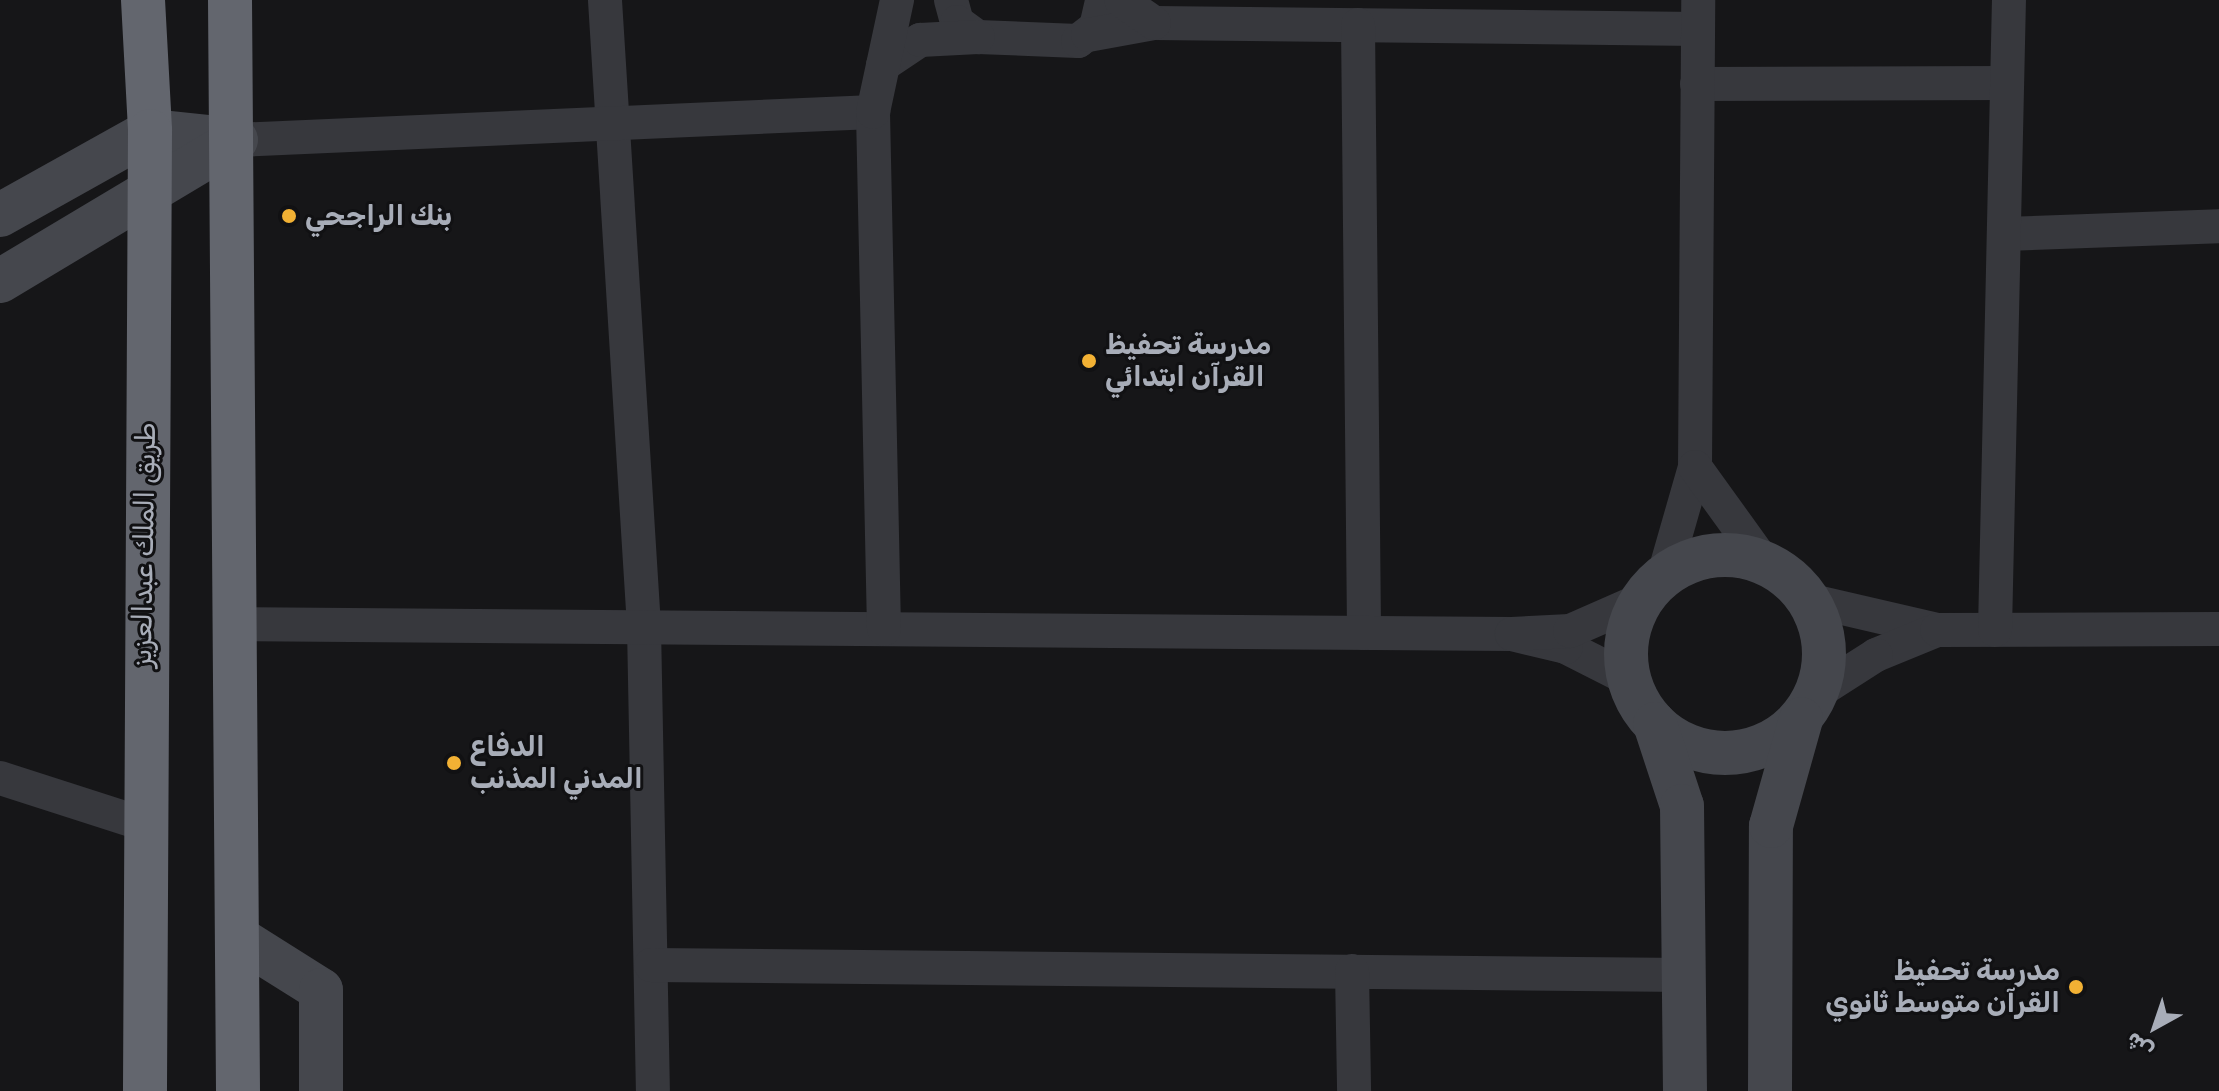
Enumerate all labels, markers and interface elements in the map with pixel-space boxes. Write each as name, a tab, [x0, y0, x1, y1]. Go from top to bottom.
place label: بنك الراجحي	[305, 199, 452, 233]
marker: بنك الراجحي	[280, 207, 298, 225]
place label: مدرسة تحفيظ القرآن ابتدائي	[1105, 328, 1271, 394]
marker: مدرسة تحفيظ القرآن ابتدائي	[1080, 352, 1098, 370]
street label: طريق الملك عبدالعزيز	[125, 422, 163, 668]
place label: الدفاع المدني المذنب	[470, 730, 643, 796]
marker: الدفاع المدني المذنب	[445, 754, 463, 772]
place label: مدرسة تحفيظ القرآن متوسط ثانوي	[1825, 954, 2060, 1020]
marker: مدرسة تحفيظ القرآن متوسط ثانوي	[2067, 978, 2085, 996]
north arrow	[2115, 987, 2195, 1067]
text: ش	[2120, 1026, 2159, 1065]

